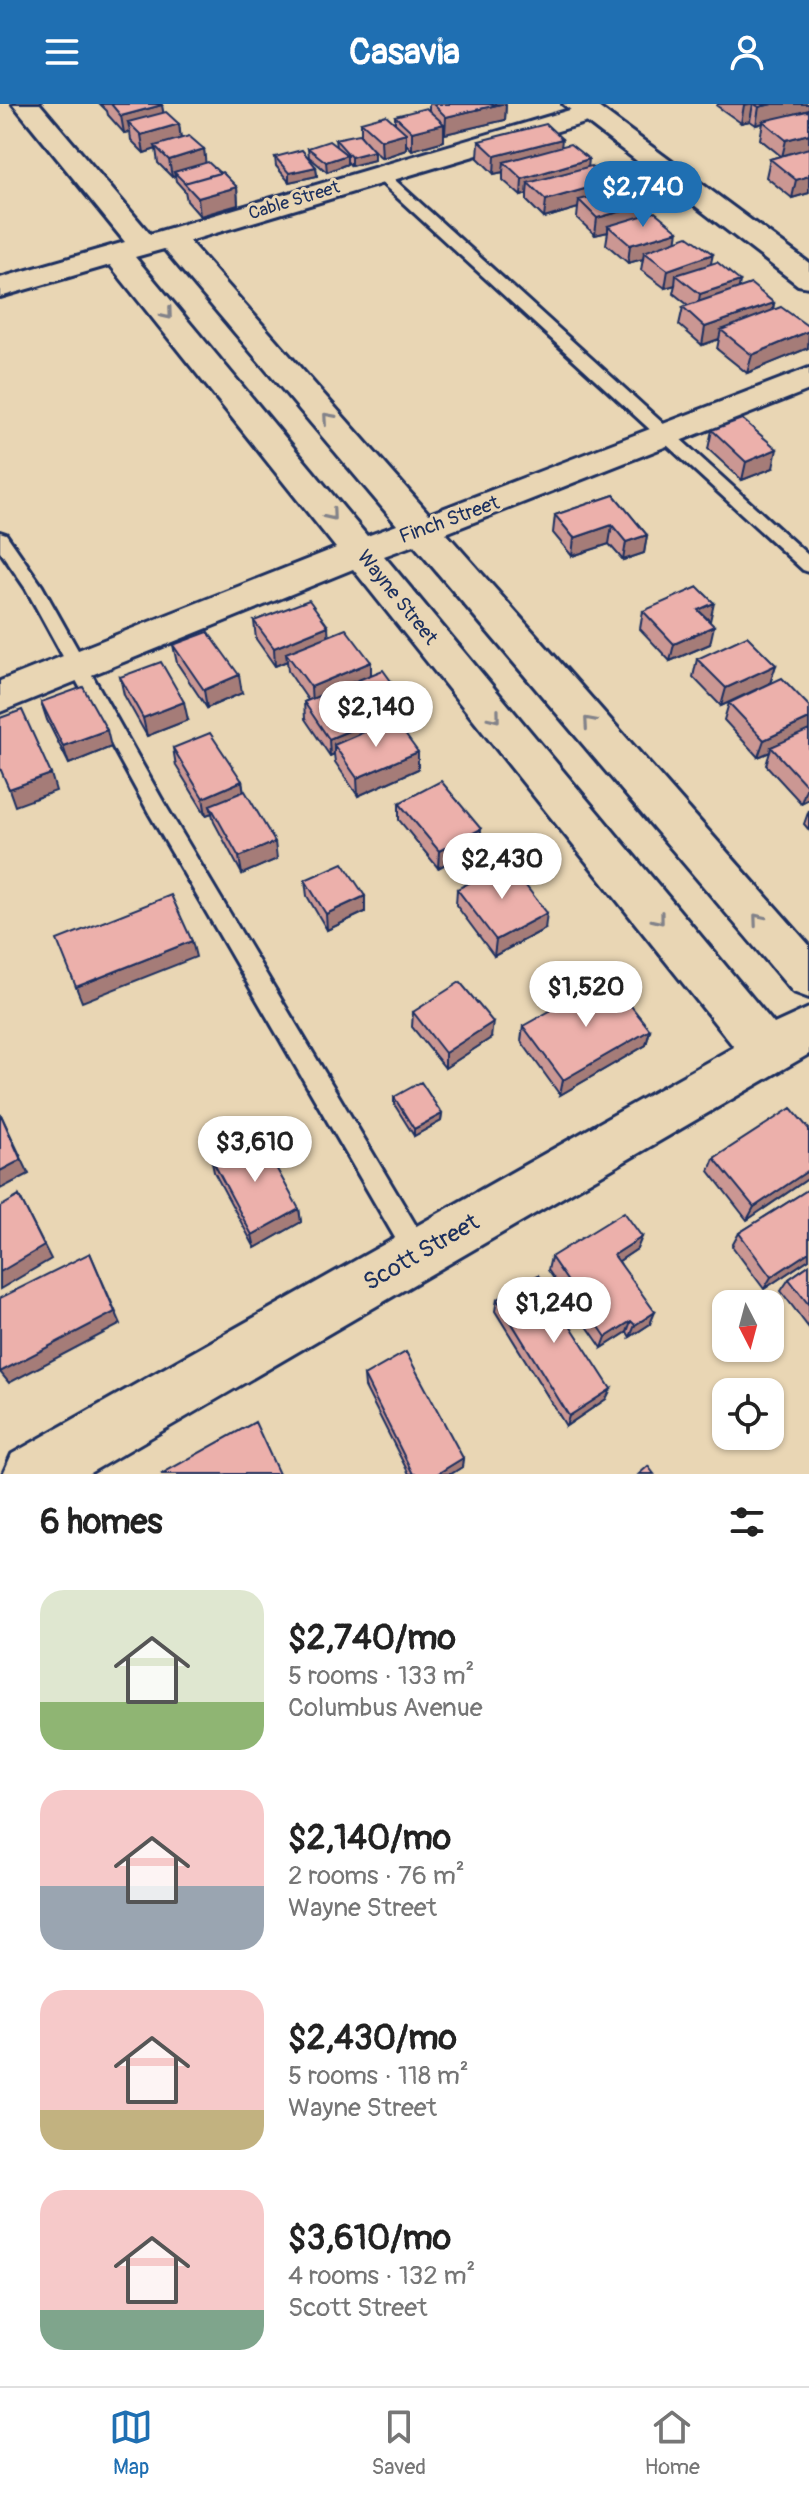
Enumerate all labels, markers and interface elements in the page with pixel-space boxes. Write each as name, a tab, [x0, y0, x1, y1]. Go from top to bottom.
icon: menu	[40, 30, 84, 74]
text: Casavia	[349, 30, 460, 75]
icon: person	[725, 30, 769, 74]
pin: $2,740	[578, 161, 708, 229]
text: $2,740	[602, 171, 684, 203]
street label: Cable Street	[246, 175, 343, 225]
one-way arrow	[157, 304, 172, 319]
one-way arrow	[324, 413, 338, 428]
street label: Finch Street	[396, 489, 504, 549]
one-way arrow	[322, 506, 336, 521]
street label: Wayne Street	[352, 545, 444, 650]
pin: $2,140	[311, 681, 441, 749]
text: $2,140	[337, 691, 415, 723]
one-way arrow	[485, 708, 500, 722]
one-way arrow	[584, 717, 599, 732]
pin: $2,430	[437, 833, 567, 901]
text: $2,430	[461, 843, 543, 875]
one-way arrow	[649, 910, 663, 925]
one-way arrow	[753, 914, 768, 928]
pin: $1,520	[521, 961, 651, 1029]
text: $1,520	[547, 971, 625, 1003]
pin: $3,610	[190, 1116, 320, 1184]
text: $3,610	[216, 1126, 294, 1158]
street label: Scott Street	[358, 1208, 485, 1297]
pin: $1,240	[489, 1277, 619, 1345]
text: $1,240	[515, 1287, 593, 1319]
north arrow	[712, 1290, 784, 1362]
map controls	[712, 1290, 784, 1450]
button: locate	[712, 1378, 784, 1450]
icon: filters	[725, 1500, 769, 1544]
text: 6 homes	[40, 1501, 163, 1544]
text: $2,740/mo	[288, 1617, 456, 1660]
icon: home	[104, 1622, 200, 1718]
text: 5 rooms · 133 m²	[288, 1660, 474, 1692]
text: Columbus Avenue	[288, 1692, 483, 1724]
text: $2,140/mo	[288, 1817, 451, 1860]
icon: home	[104, 1822, 200, 1918]
text: 2 rooms · 76 m²	[288, 1860, 465, 1892]
text: Wayne Street	[288, 1892, 437, 1924]
text: $2,430/mo	[288, 2017, 457, 2060]
icon: home	[104, 2022, 200, 2118]
text: 5 rooms · 118 m²	[288, 2060, 469, 2092]
text: Wayne Street	[288, 2092, 437, 2124]
text: $3,610/mo	[288, 2217, 451, 2260]
icon: home	[104, 2222, 200, 2318]
text: 4 rooms · 132 m²	[288, 2260, 476, 2292]
text: Scott Street	[288, 2292, 427, 2324]
tab: Map	[109, 2405, 153, 2481]
tab: Saved	[371, 2405, 426, 2481]
tab: Home	[644, 2405, 700, 2481]

